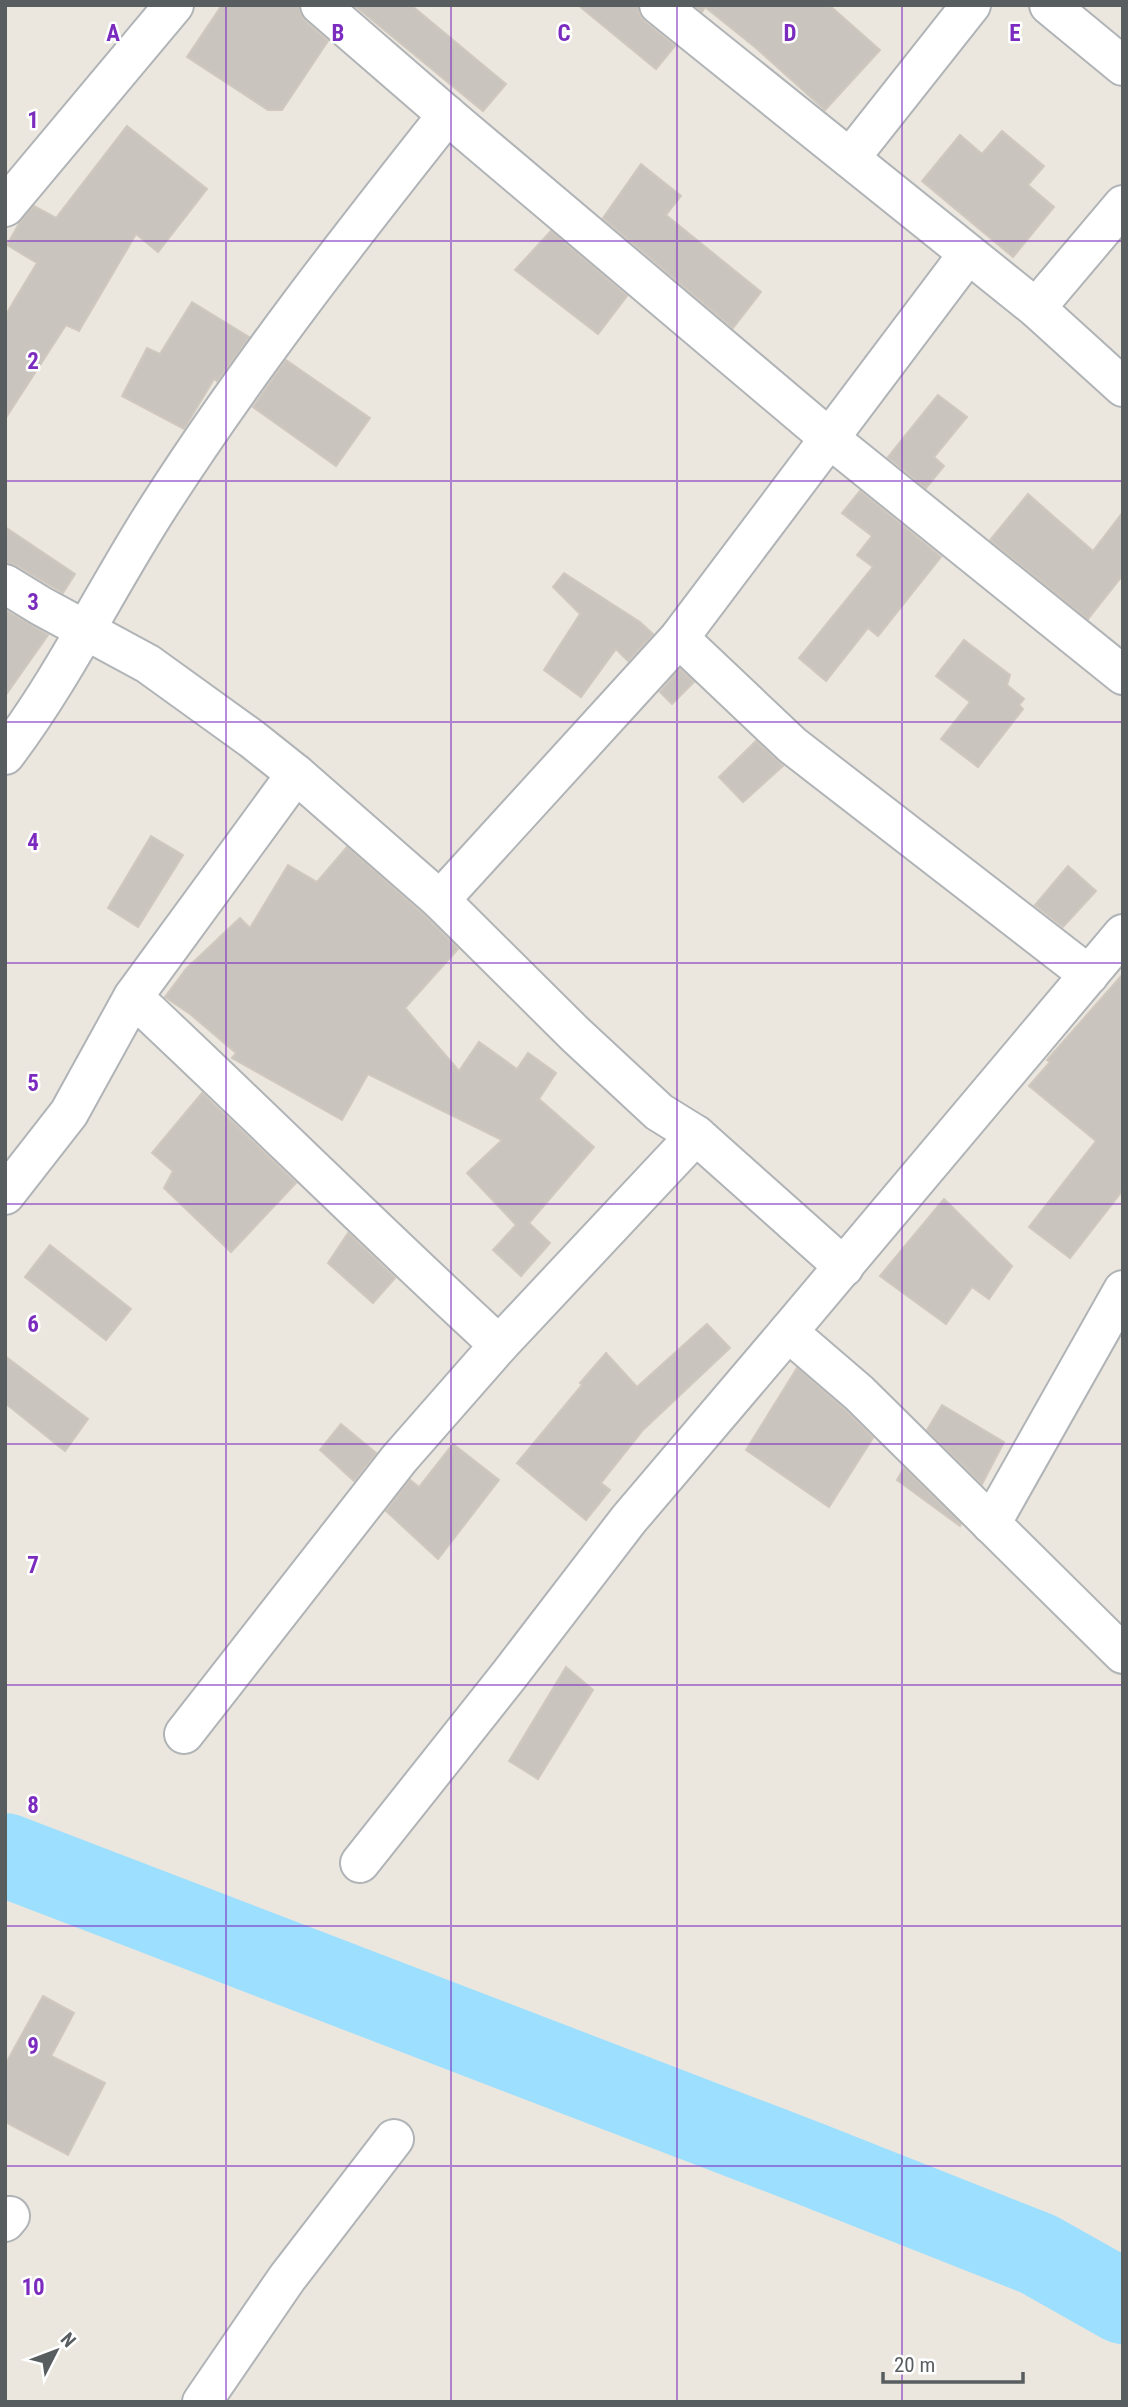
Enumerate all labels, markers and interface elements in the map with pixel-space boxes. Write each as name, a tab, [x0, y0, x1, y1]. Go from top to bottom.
text: A	[106, 20, 120, 47]
text: B	[332, 20, 344, 47]
text: C	[557, 20, 571, 47]
text: D	[784, 20, 797, 47]
text: E	[1009, 20, 1021, 47]
text: 1	[27, 107, 39, 134]
text: 2	[27, 348, 39, 375]
text: 3	[27, 589, 39, 616]
text: 4	[27, 829, 39, 856]
text: 5	[27, 1070, 39, 1097]
text: 6	[27, 1311, 39, 1338]
text: 7	[27, 1552, 39, 1579]
text: 8	[27, 1792, 39, 1819]
text: 9	[27, 2033, 39, 2060]
text: 10	[21, 2274, 45, 2301]
north arrow	[21, 2316, 91, 2386]
text: N	[56, 2328, 81, 2352]
scale bar	[883, 2340, 1023, 2384]
text: 20 m	[894, 2353, 935, 2377]

